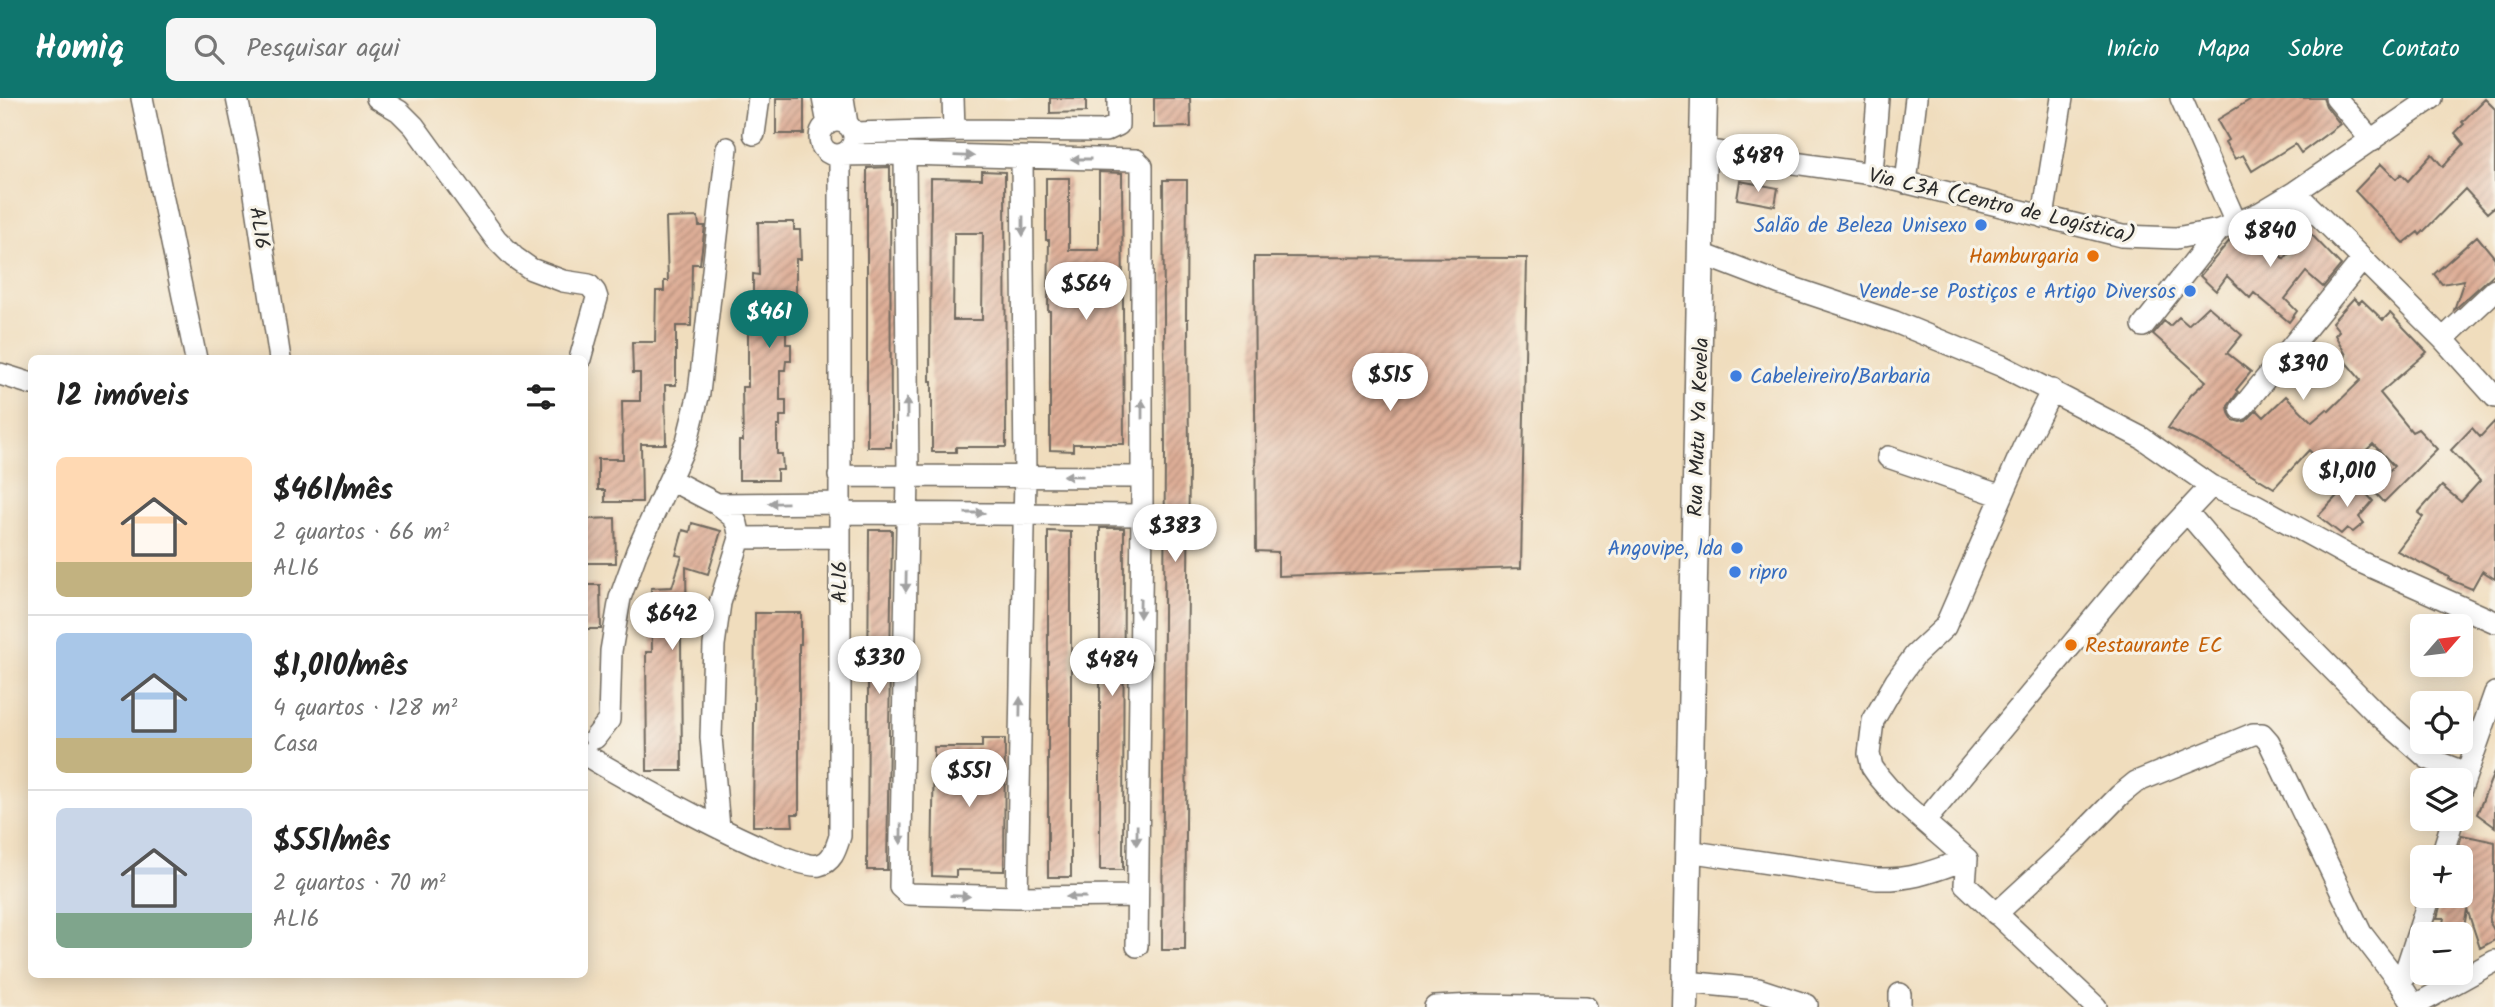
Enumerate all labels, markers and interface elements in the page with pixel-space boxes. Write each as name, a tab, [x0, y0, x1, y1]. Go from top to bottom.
search box	[166, 18, 656, 81]
text: Homiq	[35, 23, 124, 76]
text: Pesquisar aqui	[246, 28, 400, 70]
icon: search	[190, 30, 228, 68]
text: Início	[2106, 30, 2159, 69]
text: Mapa	[2197, 30, 2250, 69]
text: Sobre	[2288, 30, 2343, 69]
text: Contato	[2381, 30, 2460, 69]
pin: $489	[1717, 134, 1799, 194]
text: $489	[1732, 139, 1784, 175]
one-way arrow	[953, 150, 975, 162]
one-way arrow	[1070, 153, 1092, 165]
street label: Via C3A (Centro de Logística)	[1865, 160, 2138, 253]
street label: AL16	[239, 205, 278, 252]
pin: $840	[2229, 209, 2311, 269]
place label: Salão de Beleza Unisexo	[1754, 210, 1967, 243]
text: $840	[2244, 214, 2296, 250]
one-way arrow	[1017, 216, 1029, 238]
marker: Salão de Beleza Unisexo	[1973, 217, 1989, 233]
place label: Hamburgaria	[1969, 241, 2079, 274]
marker: Hamburgaria	[2085, 248, 2101, 264]
pin: $564	[1045, 262, 1127, 322]
text: $564	[1061, 267, 1111, 303]
place label: Vende-se Postiços e Artigo Diversos	[1859, 276, 2176, 309]
marker: Vende-se Postiços e Artigo Diversos	[2182, 283, 2198, 299]
pin: $461	[728, 290, 810, 350]
text: $461	[746, 295, 792, 331]
street label: Rua Mutu Ya Kevela	[1680, 337, 1719, 517]
pin: $390	[2262, 342, 2344, 402]
text: $390	[2278, 347, 2328, 383]
pin: $515	[1349, 354, 1431, 413]
text: $515	[1368, 358, 1412, 394]
place label: Cabeleireiro/Barbaria	[1750, 361, 1931, 394]
marker: Cabeleireiro/Barbaria	[1728, 368, 1744, 384]
text: 12 imóveis	[56, 373, 189, 421]
icon: filters	[522, 378, 560, 416]
one-way arrow	[901, 396, 913, 418]
one-way arrow	[1136, 398, 1148, 420]
pin: $1,010	[2290, 450, 2404, 509]
text: $1,010	[2318, 454, 2376, 490]
text: $461/mês	[273, 467, 393, 515]
one-way arrow	[1062, 471, 1084, 482]
icon: home	[112, 485, 196, 569]
one-way arrow	[767, 497, 789, 509]
pin: $383	[1134, 504, 1216, 564]
one-way arrow	[965, 507, 987, 519]
text: $383	[1149, 509, 1201, 545]
text: 2 quartos · 66 m²	[273, 515, 449, 551]
place label: Angovipe, lda	[1608, 533, 1723, 566]
marker: Angovipe, lda	[1729, 540, 1745, 556]
text: AL16	[273, 551, 320, 587]
place label: ripro	[1749, 557, 1787, 590]
street label: AL16	[824, 561, 857, 603]
marker: ripro	[1727, 564, 1743, 580]
one-way arrow	[900, 571, 912, 593]
pin: $642	[631, 592, 713, 652]
text: $642	[646, 597, 698, 633]
one-way arrow	[1134, 597, 1146, 619]
north arrow	[2410, 614, 2473, 677]
map controls	[2410, 614, 2473, 985]
place label: Restaurante EC	[2085, 630, 2223, 663]
pin: $330	[838, 636, 920, 696]
marker: Restaurante EC	[2063, 637, 2079, 653]
pin: $484	[1071, 638, 1153, 698]
text: $330	[854, 641, 904, 677]
text: $1,010/mês	[273, 643, 408, 691]
text: $484	[1086, 643, 1138, 679]
icon: home	[112, 661, 196, 745]
text: 4 quartos · 128 m²	[273, 691, 457, 727]
button: locate	[2410, 691, 2473, 754]
one-way arrow	[1015, 696, 1026, 718]
text: Casa	[273, 727, 318, 763]
pin: $551	[928, 750, 1010, 809]
text: $551	[947, 754, 991, 790]
button: layers	[2410, 768, 2473, 831]
text: $551/mês	[273, 818, 391, 866]
one-way arrow	[896, 823, 907, 845]
one-way arrow	[1131, 824, 1143, 846]
icon: home	[112, 836, 196, 920]
button: +	[2410, 845, 2473, 908]
text: 2 quartos · 70 m²	[273, 866, 446, 902]
one-way arrow	[949, 890, 971, 902]
one-way arrow	[1065, 891, 1087, 903]
text: AL16	[273, 902, 320, 938]
button: −	[2410, 922, 2473, 985]

